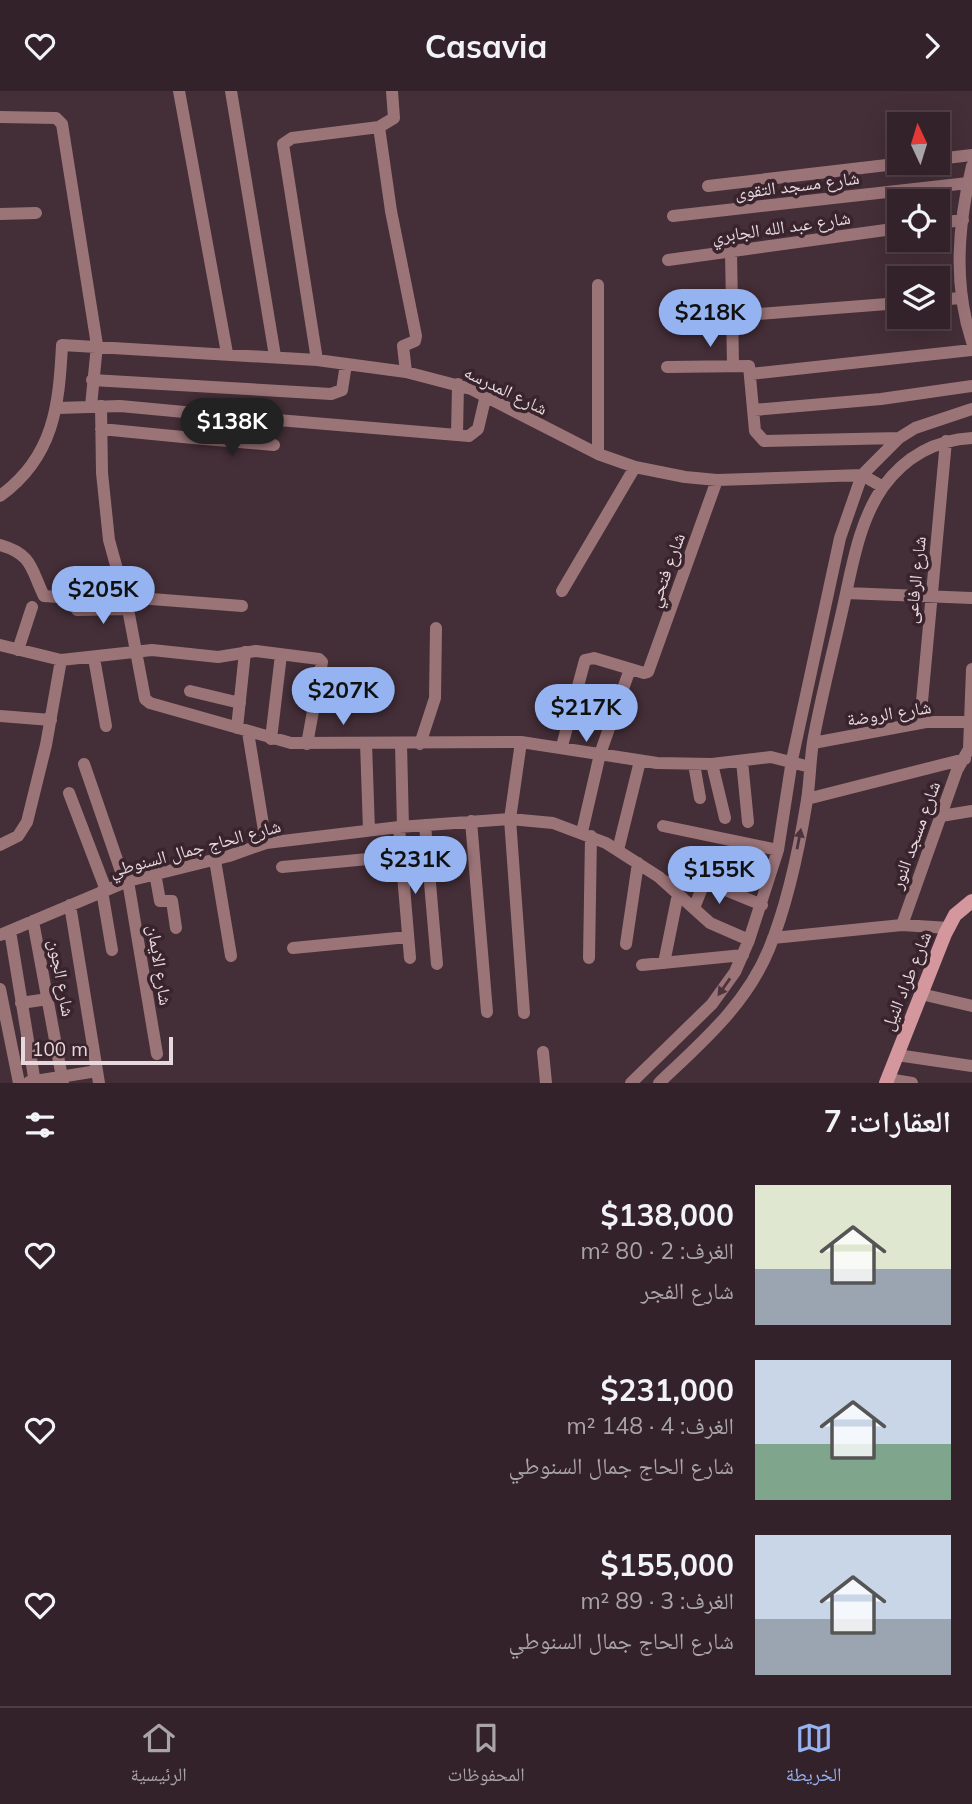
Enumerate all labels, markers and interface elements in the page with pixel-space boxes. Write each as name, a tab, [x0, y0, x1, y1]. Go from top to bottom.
text: Casavia	[425, 26, 547, 66]
icon: heart	[21, 27, 59, 65]
icon: forward	[913, 27, 951, 65]
north arrow	[887, 112, 950, 175]
map controls	[887, 112, 950, 329]
street label: شارع مسجد التقوى	[733, 166, 861, 204]
button: locate	[887, 189, 950, 252]
street label: شارع عبد الله الجابري	[710, 206, 852, 252]
button: layers	[887, 266, 950, 329]
pin: $218K	[661, 289, 759, 349]
text: $218K	[675, 297, 745, 326]
street label: شارع المدرسه	[461, 360, 551, 420]
pin: $138K	[183, 399, 281, 458]
text: $138K	[197, 406, 267, 435]
street label: شارع فتحي	[642, 530, 693, 611]
street label: شارع الرفاعى	[899, 535, 931, 625]
pin: $205K	[54, 567, 152, 626]
text: $205K	[68, 574, 138, 603]
pin: $207K	[294, 667, 392, 727]
text: $207K	[308, 675, 378, 704]
pin: $217K	[537, 685, 635, 744]
text: $217K	[551, 692, 621, 721]
street label: شارع الروضة	[845, 695, 933, 731]
street label: شارع مسجد النور	[885, 778, 945, 893]
street label: شارع الحاج جمال السنوطي	[107, 814, 284, 885]
one-way arrow	[793, 828, 804, 850]
pin: $231K	[366, 837, 464, 896]
text: $231K	[380, 844, 450, 873]
pin: $155K	[670, 847, 768, 906]
text: $155K	[684, 854, 754, 883]
street label: شارع الايمان	[142, 923, 178, 1007]
street label: شارع طراد النيل	[876, 928, 936, 1034]
street label: شارع الجون	[44, 938, 80, 1018]
one-way arrow	[717, 978, 731, 996]
scale bar	[21, 1034, 173, 1066]
text: 100 m	[32, 1037, 88, 1061]
text: العقارات: 7	[824, 1102, 951, 1140]
icon: filters	[21, 1106, 59, 1144]
text: $138,000	[601, 1196, 734, 1234]
icon: home	[811, 1213, 895, 1297]
icon: heart	[21, 1236, 59, 1274]
text: الغرف: 2 · 80 m²	[580, 1236, 734, 1265]
text: شارع الفجر	[640, 1276, 734, 1305]
text: $231,000	[601, 1371, 734, 1409]
icon: home	[811, 1388, 895, 1472]
icon: heart	[21, 1411, 59, 1449]
text: الغرف: 4 · 148 m²	[567, 1411, 734, 1440]
text: شارع الحاج جمال السنوطي	[508, 1451, 734, 1480]
text: $155,000	[601, 1546, 734, 1584]
icon: home	[811, 1563, 895, 1647]
icon: heart	[21, 1586, 59, 1624]
text: الغرف: 3 · 89 m²	[580, 1586, 734, 1615]
text: شارع الحاج جمال السنوطي	[508, 1626, 734, 1655]
tab: الرئيسية	[130, 1719, 187, 1793]
tab: المحفوظات	[448, 1719, 525, 1793]
tab: الخريطة	[786, 1719, 842, 1793]

